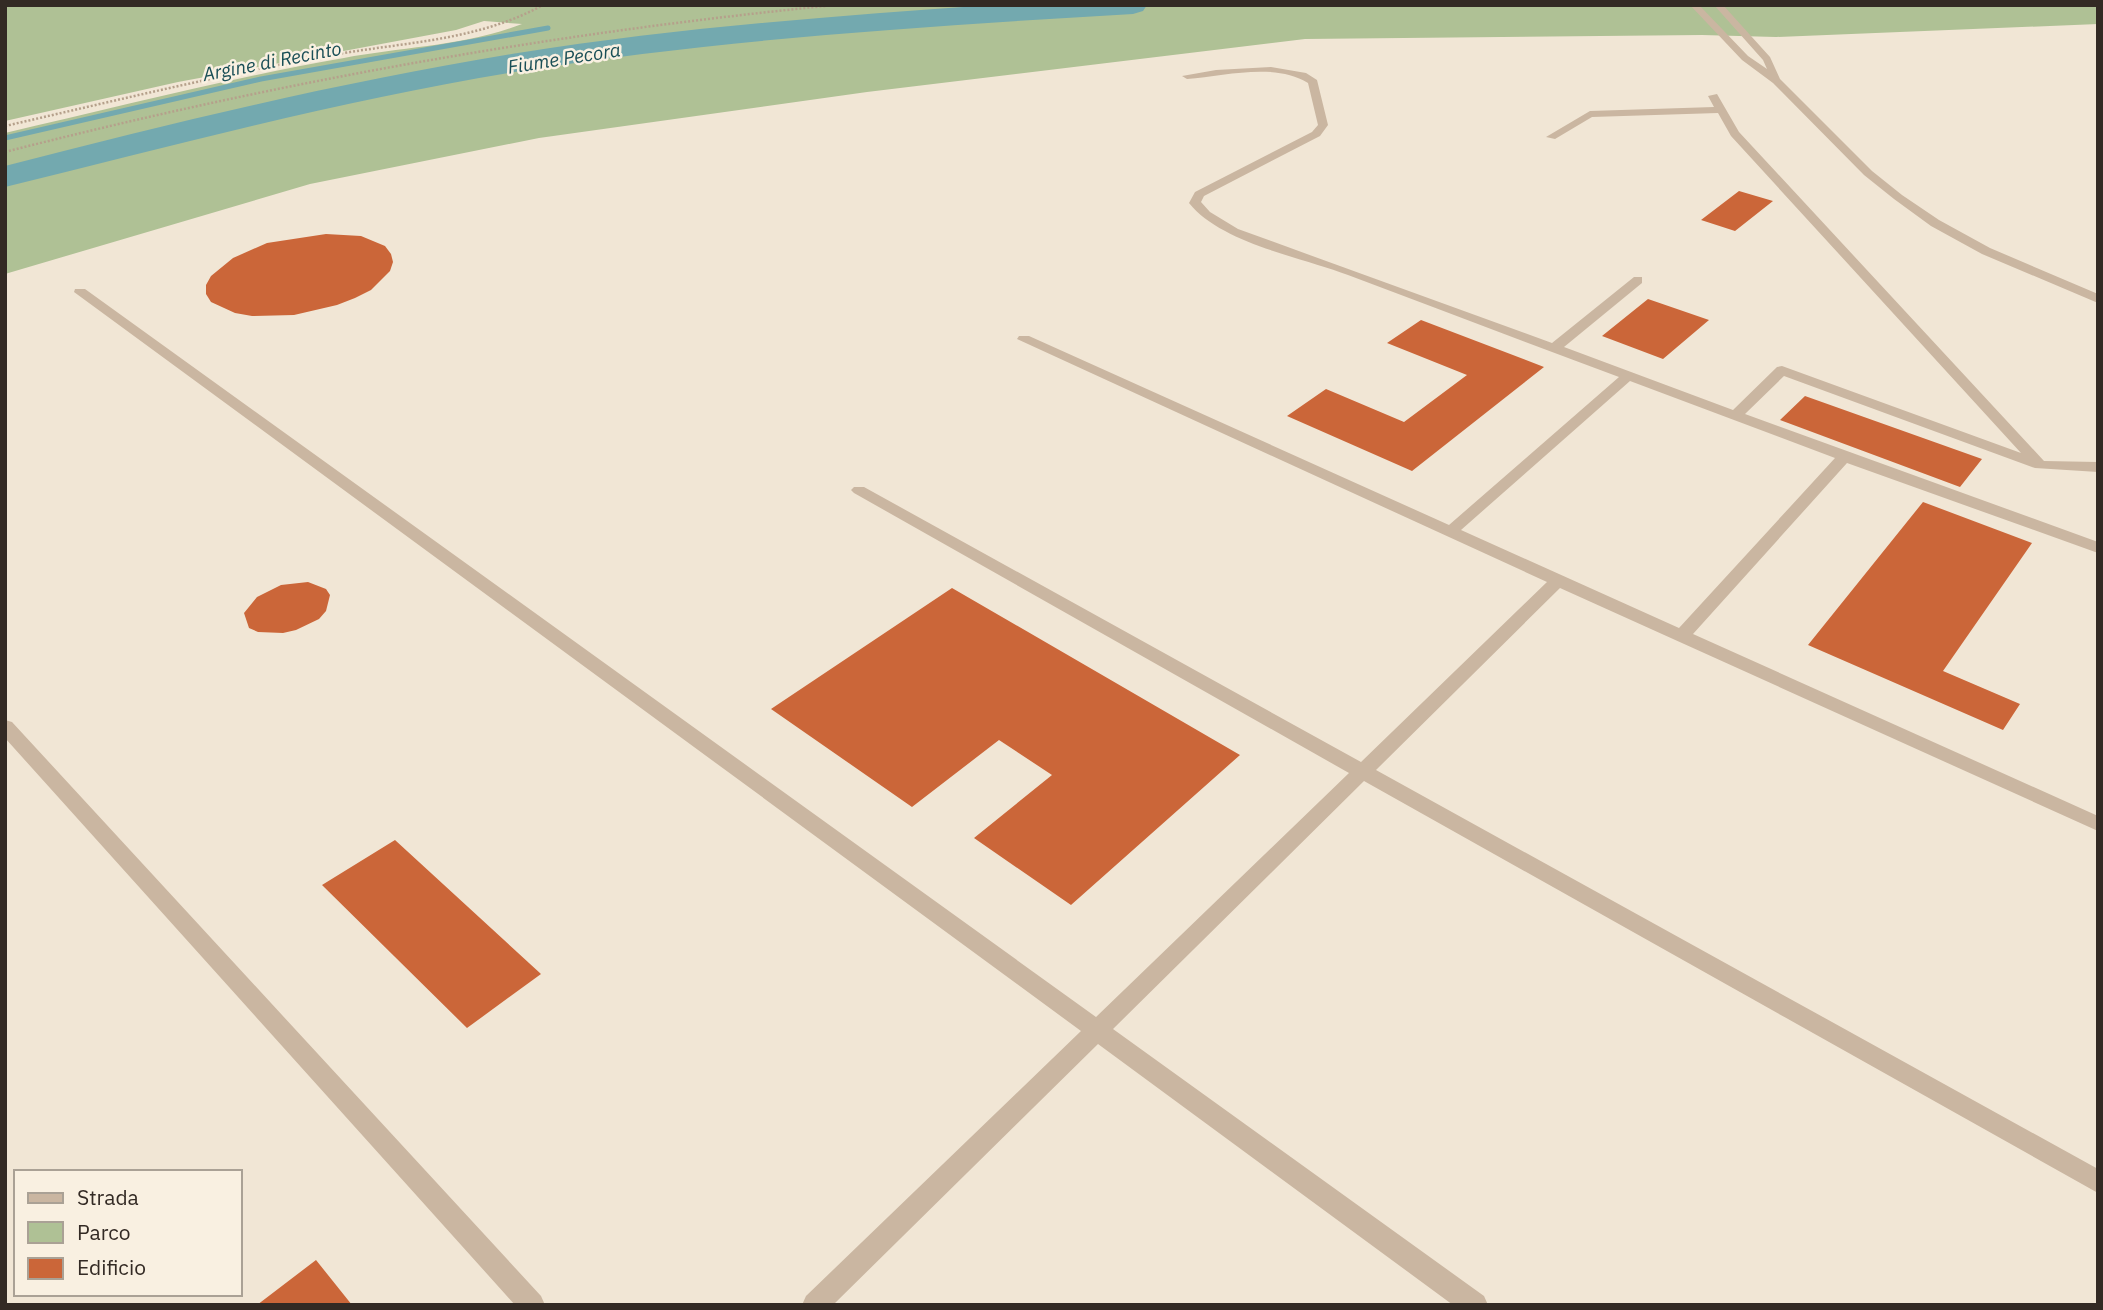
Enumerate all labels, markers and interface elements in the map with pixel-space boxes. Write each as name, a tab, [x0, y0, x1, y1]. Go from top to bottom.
water label: Argine di Recinto	[200, 36, 343, 86]
water label: Fiume Pecora	[506, 37, 622, 79]
legend	[14, 1170, 242, 1296]
text: Strada	[77, 1183, 139, 1211]
text: Parco	[77, 1218, 131, 1246]
text: Edificio	[77, 1253, 146, 1281]

